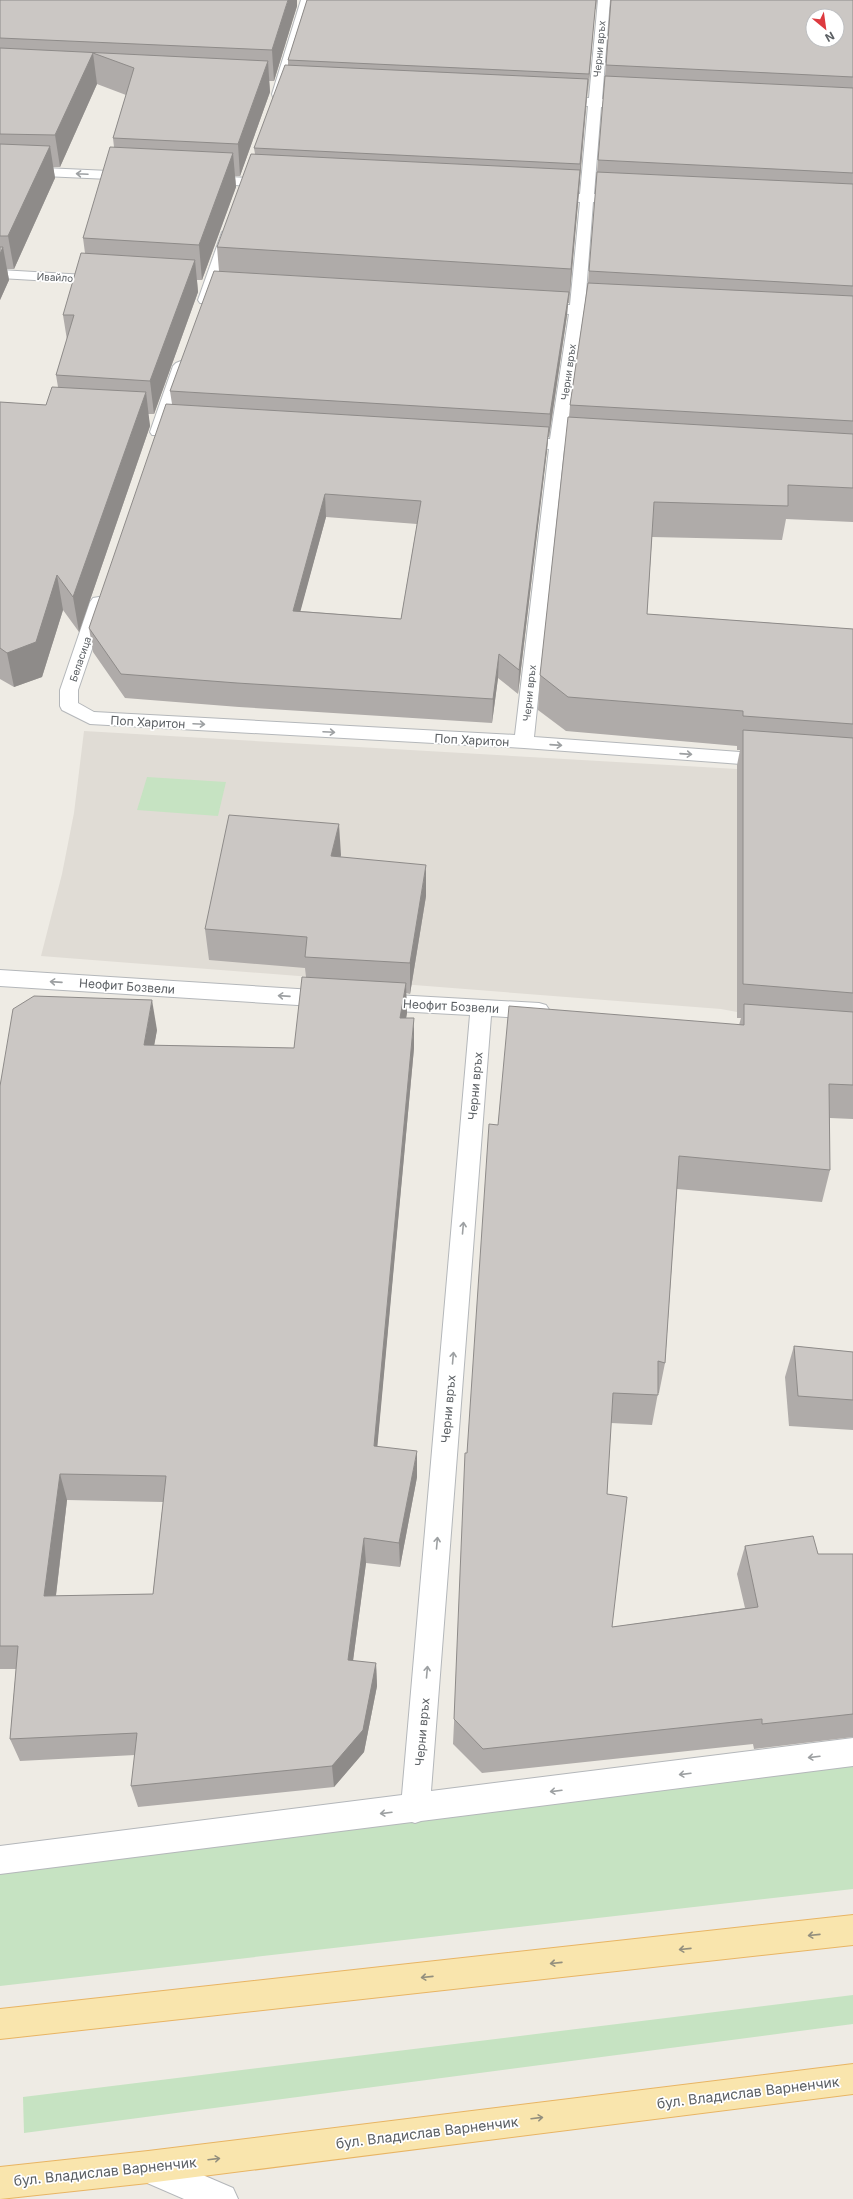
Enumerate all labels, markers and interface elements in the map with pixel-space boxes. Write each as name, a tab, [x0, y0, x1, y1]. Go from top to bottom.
north arrow	[805, 8, 845, 48]
street label: Черни връх	[591, 20, 608, 78]
text: N	[823, 29, 837, 45]
one-way arrow	[76, 170, 89, 177]
street label: Ивайло	[36, 270, 74, 284]
street label: Черни връх	[558, 342, 578, 401]
street label: Беласица	[67, 635, 93, 683]
street label: Черни връх	[520, 663, 538, 722]
street label: Поп Харитон	[110, 713, 186, 731]
one-way arrow	[192, 721, 205, 728]
one-way arrow	[322, 728, 335, 735]
street label: Поп Харитон	[434, 731, 510, 749]
one-way arrow	[549, 741, 562, 748]
one-way arrow	[679, 751, 692, 758]
street label: Неофит Бозвели	[79, 975, 175, 997]
one-way arrow	[50, 978, 63, 985]
one-way arrow	[277, 993, 290, 1000]
street label: Неофит Бозвели	[403, 996, 499, 1016]
street label: Черни връх	[465, 1051, 485, 1121]
one-way arrow	[460, 1222, 467, 1235]
one-way arrow	[449, 1352, 456, 1365]
street label: Черни връх	[438, 1374, 458, 1444]
one-way arrow	[434, 1537, 441, 1550]
one-way arrow	[423, 1666, 430, 1679]
street label: Черни връх	[412, 1697, 432, 1767]
one-way arrow	[808, 1753, 821, 1761]
one-way arrow	[679, 1770, 692, 1778]
one-way arrow	[550, 1787, 563, 1795]
one-way arrow	[380, 1809, 393, 1816]
one-way arrow	[808, 1931, 821, 1938]
one-way arrow	[679, 1945, 692, 1952]
one-way arrow	[550, 1959, 563, 1967]
one-way arrow	[421, 1973, 434, 1981]
street label: бул. Владислав Варненчик	[656, 2072, 841, 2112]
street label: бул. Владислав Варненчик	[335, 2112, 520, 2152]
one-way arrow	[531, 2115, 544, 2122]
street label: бул. Владислав Варненчик	[13, 2153, 198, 2189]
one-way arrow	[207, 2155, 220, 2163]

